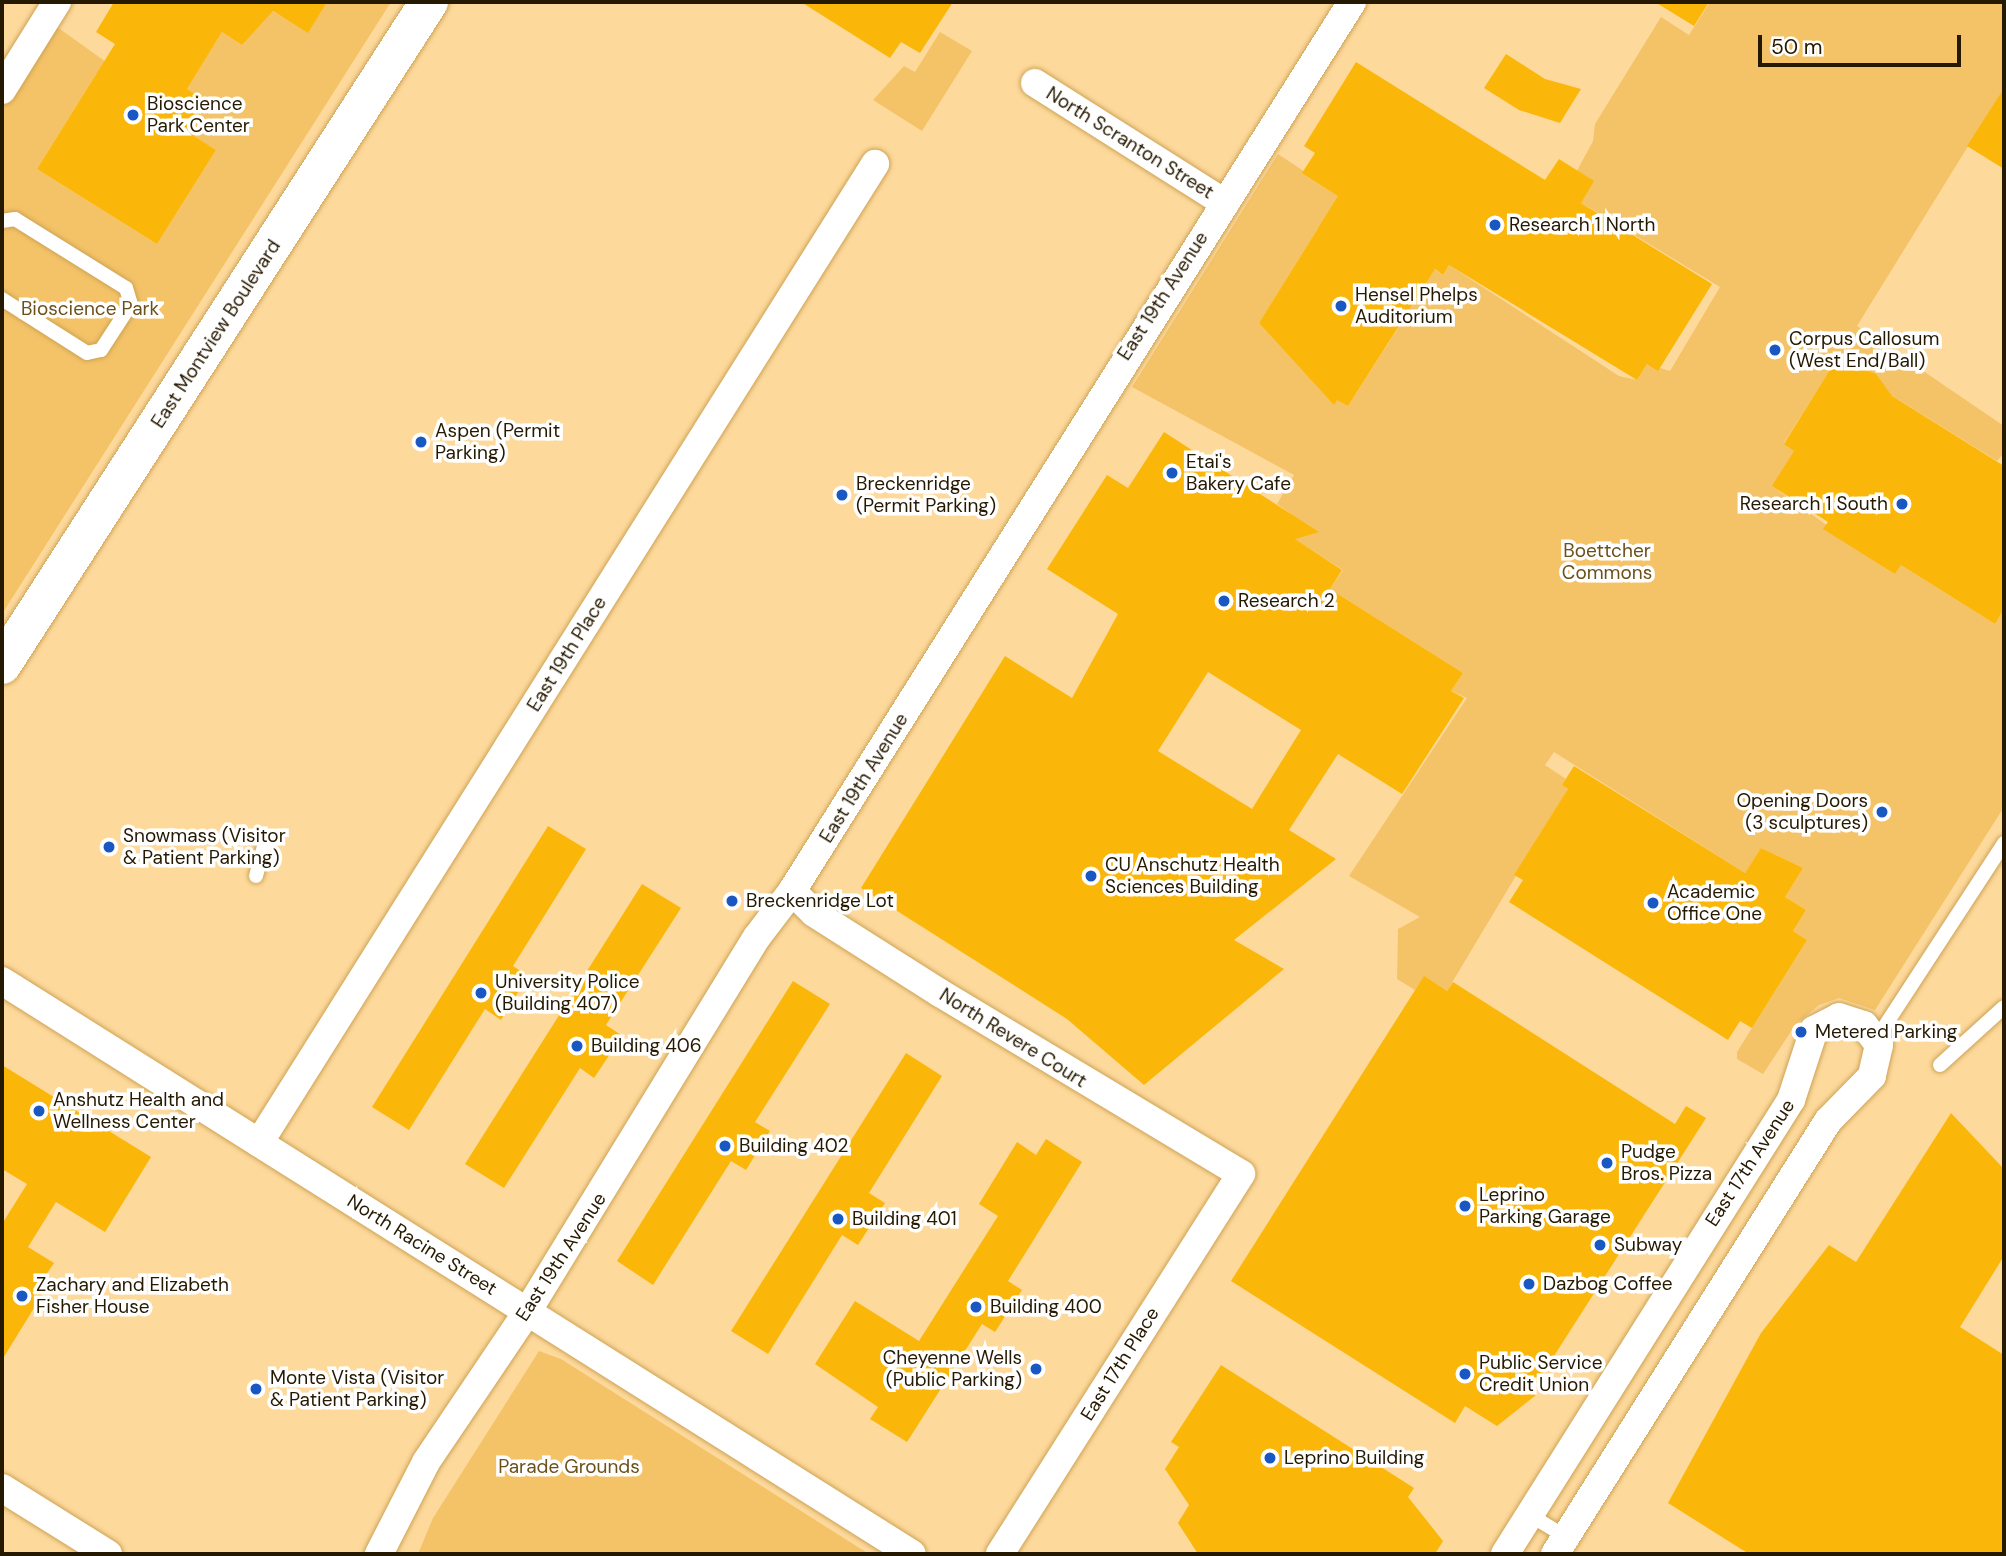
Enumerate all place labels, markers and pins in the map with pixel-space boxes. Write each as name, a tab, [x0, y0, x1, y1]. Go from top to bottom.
place label: Bioscience Park Center	[147, 93, 250, 137]
marker: Bioscience Park Center	[125, 107, 141, 123]
place label: Research 1 North	[1509, 214, 1655, 236]
marker: Research 1 North	[1487, 217, 1503, 233]
place label: Hensel Phelps Auditorium	[1355, 284, 1478, 328]
marker: Hensel Phelps Auditorium	[1333, 298, 1349, 314]
place label: Corpus Callosum (West End/Ball)	[1789, 328, 1939, 372]
marker: Corpus Callosum (West End/Ball)	[1767, 342, 1783, 358]
place label: Aspen (Permit Parking)	[435, 420, 560, 464]
marker: Aspen (Permit Parking)	[413, 434, 429, 450]
place label: Etai's Bakery Cafe	[1186, 451, 1291, 495]
marker: Etai's Bakery Cafe	[1164, 465, 1180, 481]
place label: Breckenridge (Permit Parking)	[856, 473, 996, 517]
marker: Breckenridge (Permit Parking)	[834, 487, 850, 503]
place label: Research 1 South	[1740, 493, 1888, 515]
marker: Research 1 South	[1894, 496, 1910, 512]
place label: Research 2	[1238, 590, 1335, 612]
marker: Research 2	[1216, 593, 1232, 609]
place label: Opening Doors (3 sculptures)	[1736, 790, 1868, 834]
marker: Opening Doors (3 sculptures)	[1874, 804, 1890, 820]
place label: Snowmass (Visitor & Patient Parking)	[123, 825, 286, 869]
marker: Snowmass (Visitor & Patient Parking)	[101, 839, 117, 855]
place label: CU Anschutz Health Sciences Building	[1105, 854, 1280, 898]
marker: CU Anschutz Health Sciences Building	[1083, 868, 1099, 884]
place label: Academic Office One	[1667, 881, 1762, 925]
place label: Breckenridge Lot	[746, 890, 894, 912]
marker: Breckenridge Lot	[724, 893, 740, 909]
marker: Academic Office One	[1645, 895, 1661, 911]
place label: University Police (Building 407)	[495, 971, 640, 1015]
marker: University Police (Building 407)	[473, 985, 489, 1001]
place label: Metered Parking	[1815, 1021, 1957, 1043]
marker: Metered Parking	[1793, 1024, 1809, 1040]
place label: Building 406	[591, 1035, 702, 1057]
marker: Building 406	[569, 1038, 585, 1054]
place label: Anshutz Health and Wellness Center	[53, 1089, 224, 1133]
marker: Anshutz Health and Wellness Center	[31, 1103, 47, 1119]
place label: Building 402	[739, 1135, 848, 1157]
marker: Building 402	[717, 1138, 733, 1154]
place label: Pudge Bros. Pizza	[1621, 1141, 1712, 1185]
marker: Pudge Bros. Pizza	[1599, 1155, 1615, 1171]
place label: Leprino Parking Garage	[1479, 1184, 1611, 1228]
marker: Leprino Parking Garage	[1457, 1198, 1473, 1214]
place label: Building 401	[852, 1208, 957, 1230]
marker: Building 401	[830, 1211, 846, 1227]
place label: Subway	[1614, 1234, 1682, 1256]
marker: Subway	[1592, 1237, 1608, 1253]
place label: Dazbog Coffee	[1543, 1273, 1673, 1295]
place label: Zachary and Elizabeth Fisher House	[36, 1274, 229, 1318]
marker: Dazbog Coffee	[1521, 1276, 1537, 1292]
marker: Zachary and Elizabeth Fisher House	[14, 1288, 30, 1304]
place label: Building 400	[990, 1296, 1102, 1318]
marker: Building 400	[968, 1299, 984, 1315]
place label: Cheyenne Wells (Public Parking)	[883, 1347, 1022, 1391]
place label: Public Service Credit Union	[1479, 1352, 1603, 1396]
marker: Cheyenne Wells (Public Parking)	[1028, 1361, 1044, 1377]
marker: Public Service Credit Union	[1457, 1366, 1473, 1382]
place label: Monte Vista (Visitor & Patient Parking)	[270, 1367, 444, 1411]
marker: Monte Vista (Visitor & Patient Parking)	[248, 1381, 264, 1397]
place label: Leprino Building	[1284, 1447, 1424, 1469]
marker: Leprino Building	[1262, 1450, 1278, 1466]

